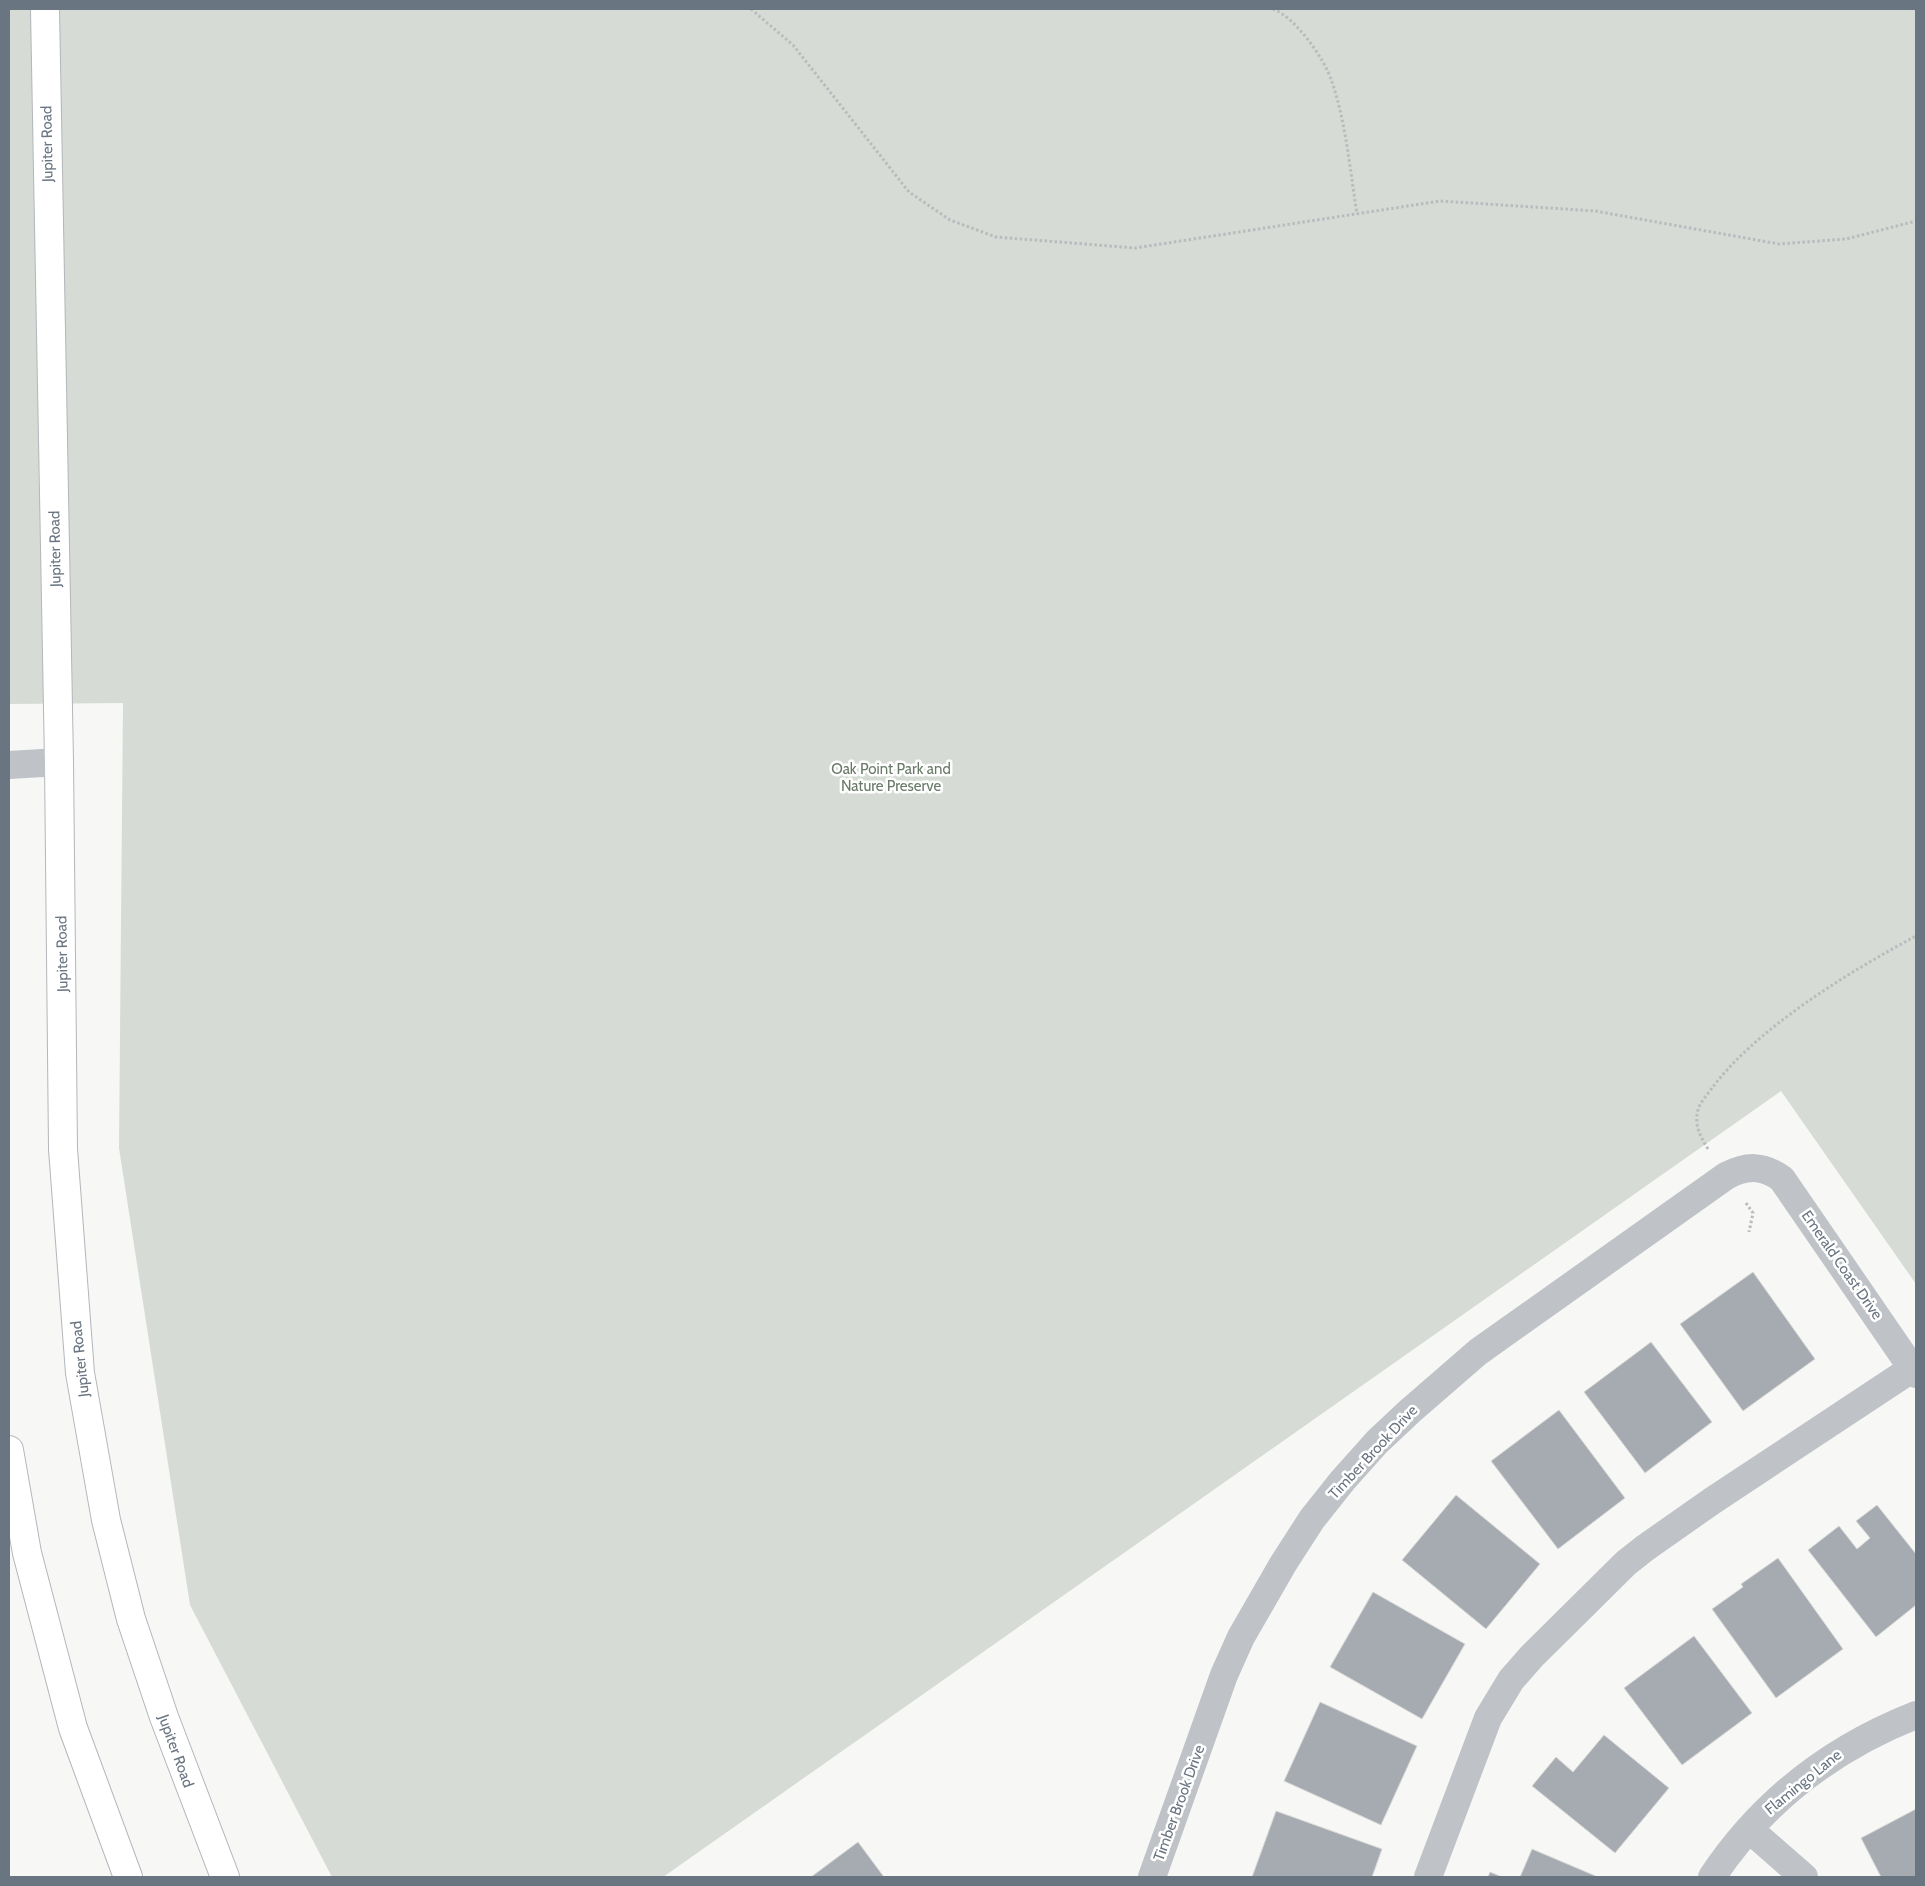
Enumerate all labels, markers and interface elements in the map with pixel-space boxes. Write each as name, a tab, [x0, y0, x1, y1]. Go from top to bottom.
street label: Jupiter Road	[37, 106, 57, 183]
street label: Jupiter Road	[45, 511, 65, 588]
park label: Oak Point Park and Nature Preserve	[831, 760, 951, 795]
street label: Jupiter Road	[52, 916, 72, 993]
street label: Emerald Coast Drive	[1798, 1207, 1886, 1323]
street label: Jupiter Road	[67, 1320, 93, 1399]
street label: Timber Brook Drive	[1325, 1401, 1421, 1503]
street label: Jupiter Road	[154, 1711, 198, 1790]
street label: Timber Brook Drive	[1150, 1742, 1208, 1863]
street label: Flamingo Lane	[1761, 1745, 1845, 1818]

